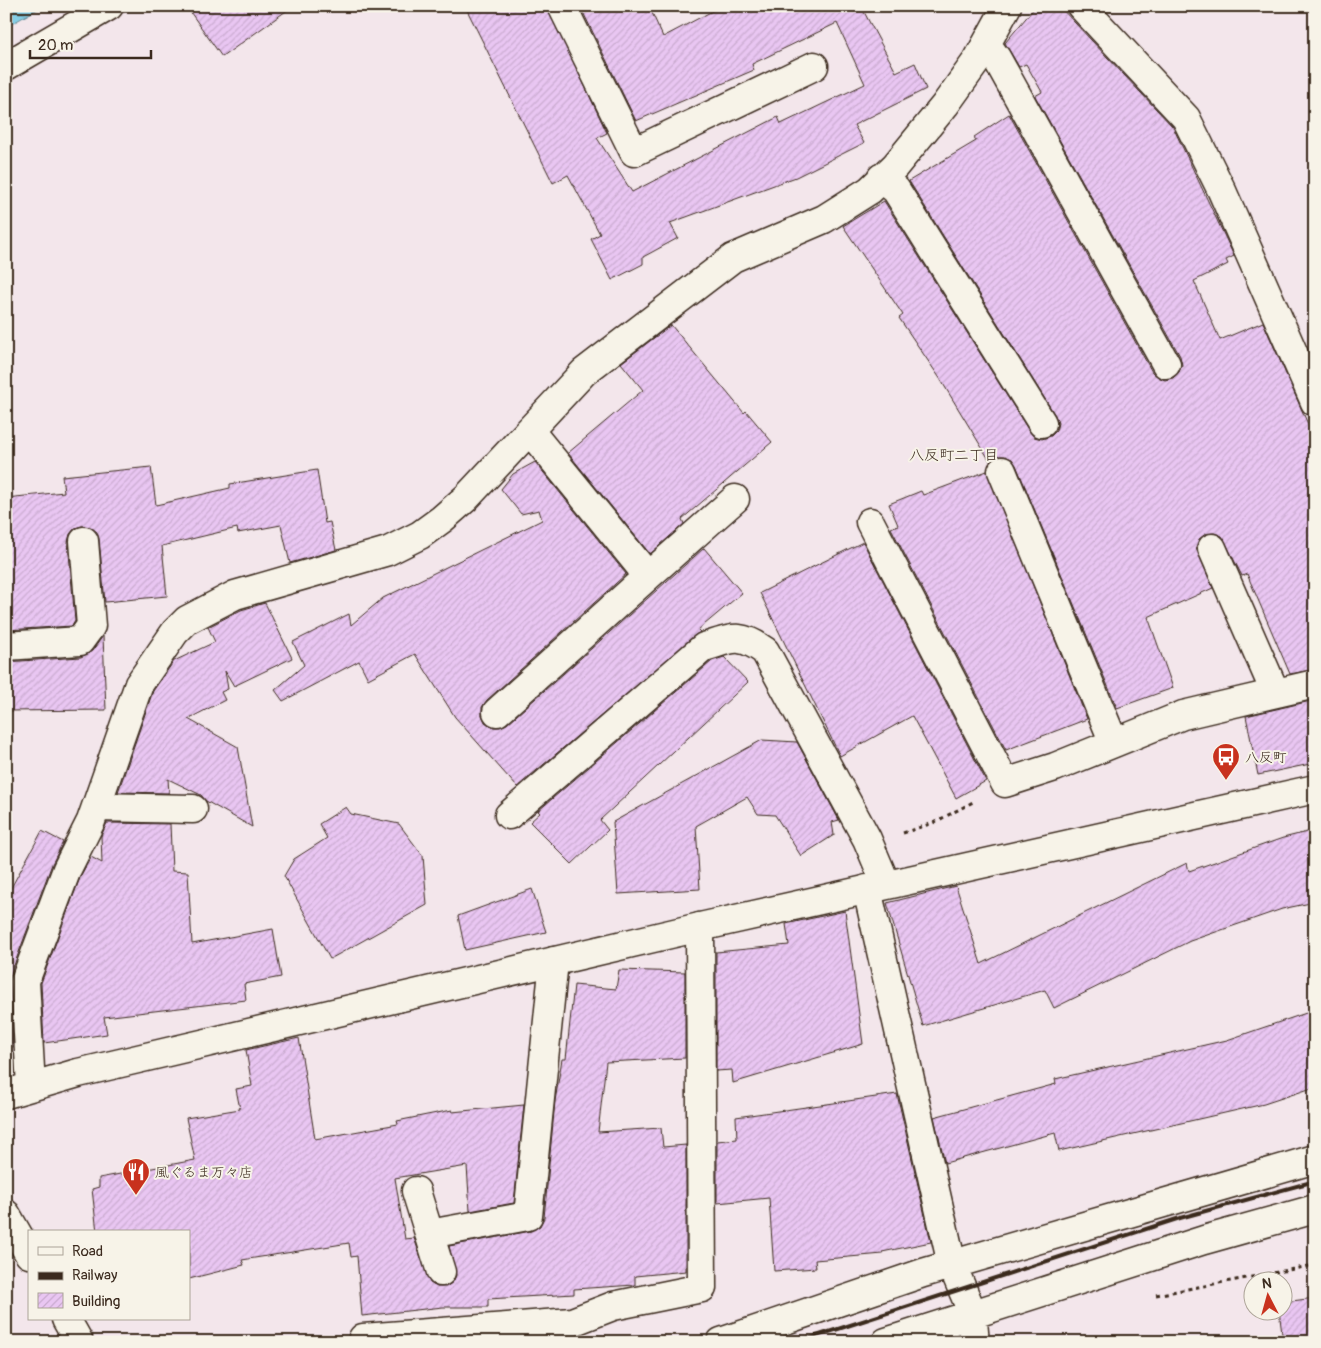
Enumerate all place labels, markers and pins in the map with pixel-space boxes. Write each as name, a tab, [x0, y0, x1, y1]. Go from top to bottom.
bus stop icon: 八反町	[1211, 742, 1241, 781]
place label: 八反町	[1245, 749, 1287, 766]
restaurant icon: 風ぐるま万々店	[121, 1157, 151, 1196]
place label: 風ぐるま万々店	[155, 1164, 253, 1181]

